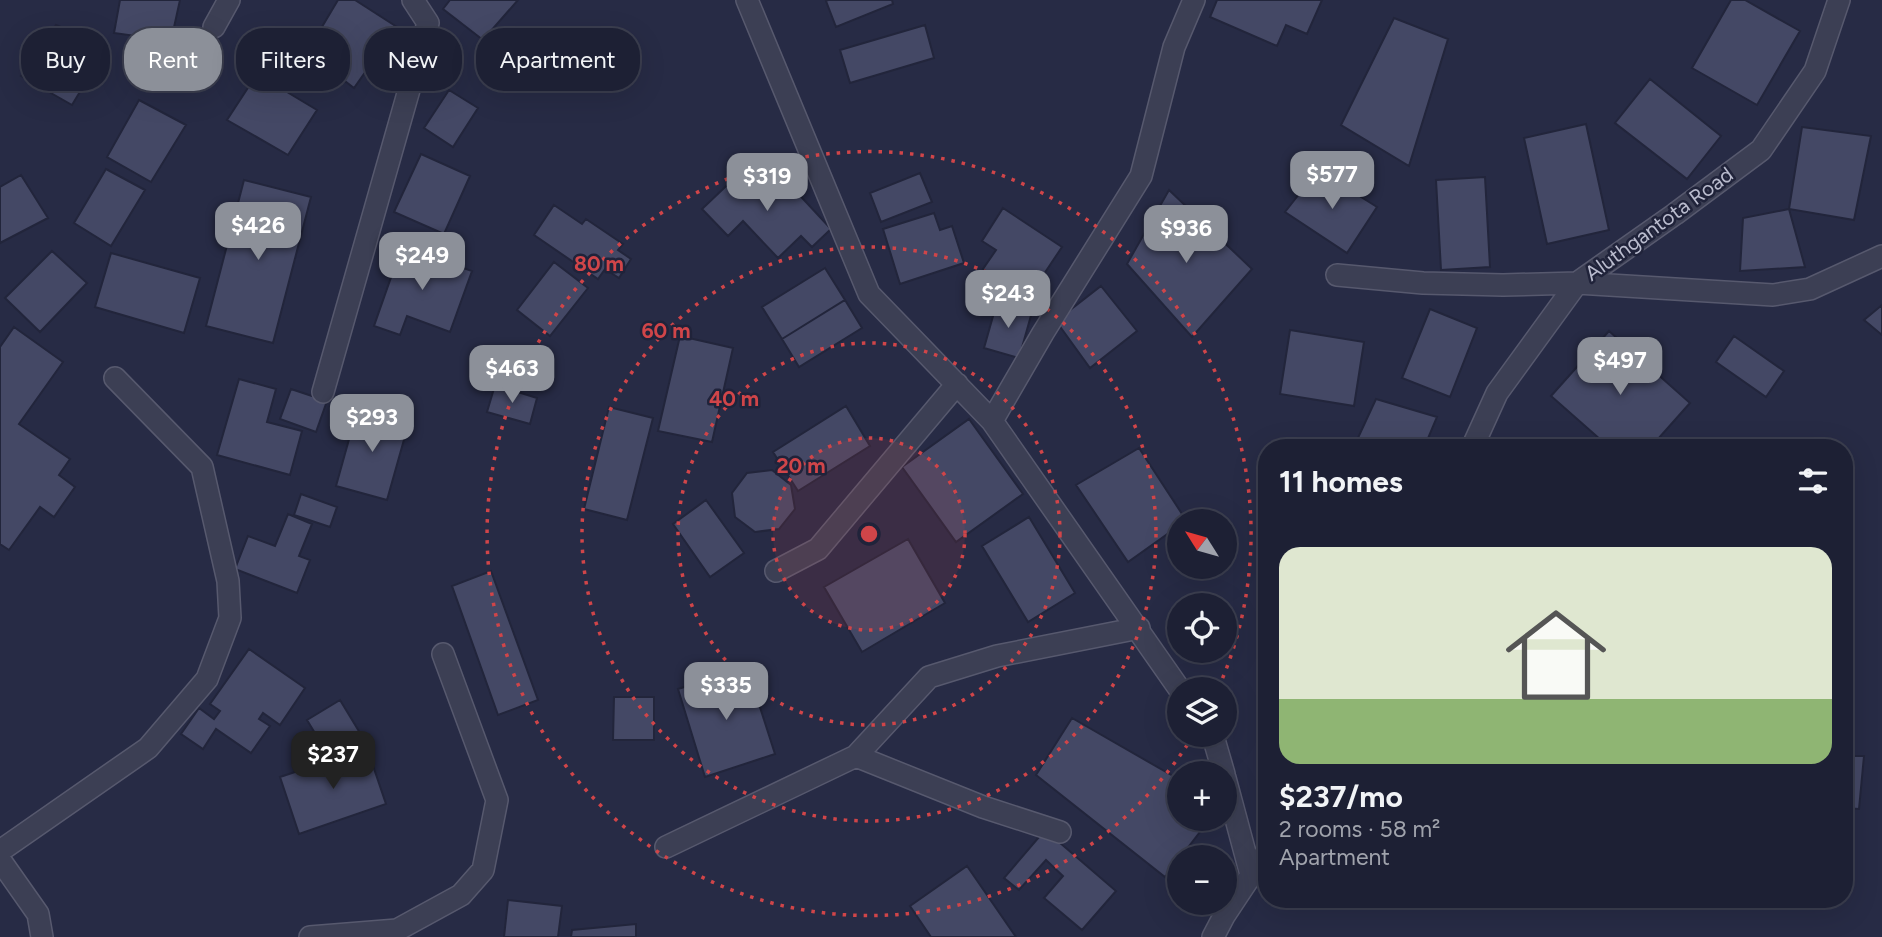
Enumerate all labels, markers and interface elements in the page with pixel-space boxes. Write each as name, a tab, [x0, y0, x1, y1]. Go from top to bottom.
chip: Buy	[21, 28, 110, 91]
chip: Rent	[124, 28, 222, 91]
chip: Filters	[236, 28, 350, 91]
chip: New	[364, 28, 462, 91]
chip: Apartment	[476, 28, 640, 91]
pin: $577	[1291, 152, 1373, 211]
pin: $319	[726, 154, 808, 213]
text: $577	[1306, 160, 1358, 188]
street label: Aluthgantota Road	[1580, 161, 1738, 286]
text: $319	[743, 162, 791, 190]
pin: $426	[217, 202, 299, 262]
pin: $936	[1145, 205, 1227, 265]
text: $426	[231, 211, 285, 239]
text: $936	[1160, 214, 1212, 242]
pin: $249	[381, 232, 463, 292]
text: $249	[395, 241, 449, 269]
text: 80 m	[574, 251, 624, 276]
pin: $243	[967, 270, 1049, 330]
text: $243	[981, 279, 1035, 307]
text: 60 m	[641, 318, 691, 343]
pin: $497	[1579, 338, 1661, 397]
pin: $463	[471, 346, 553, 405]
text: $497	[1593, 346, 1647, 374]
text: $463	[485, 354, 539, 382]
text: 40 m	[709, 386, 759, 411]
pin: $293	[331, 394, 413, 454]
text: $293	[346, 403, 398, 431]
text: 20 m	[776, 453, 826, 478]
icon: filters	[1794, 462, 1832, 500]
text: 11 homes	[1279, 463, 1403, 500]
north arrow	[1167, 509, 1237, 579]
map controls	[1167, 509, 1237, 915]
centre of rings	[857, 522, 881, 546]
icon: home	[1493, 592, 1619, 718]
button: locate	[1167, 593, 1237, 663]
pin: $335	[685, 662, 767, 722]
text: $335	[700, 671, 752, 699]
button: layers	[1167, 677, 1237, 747]
pin: $237	[292, 732, 374, 791]
text: $237	[307, 740, 359, 768]
button: +	[1167, 761, 1237, 831]
text: $237/mo	[1279, 778, 1403, 815]
text: 2 rooms · 58 m²	[1279, 815, 1440, 843]
text: Apartment	[1279, 843, 1390, 871]
button: −	[1167, 845, 1237, 915]

